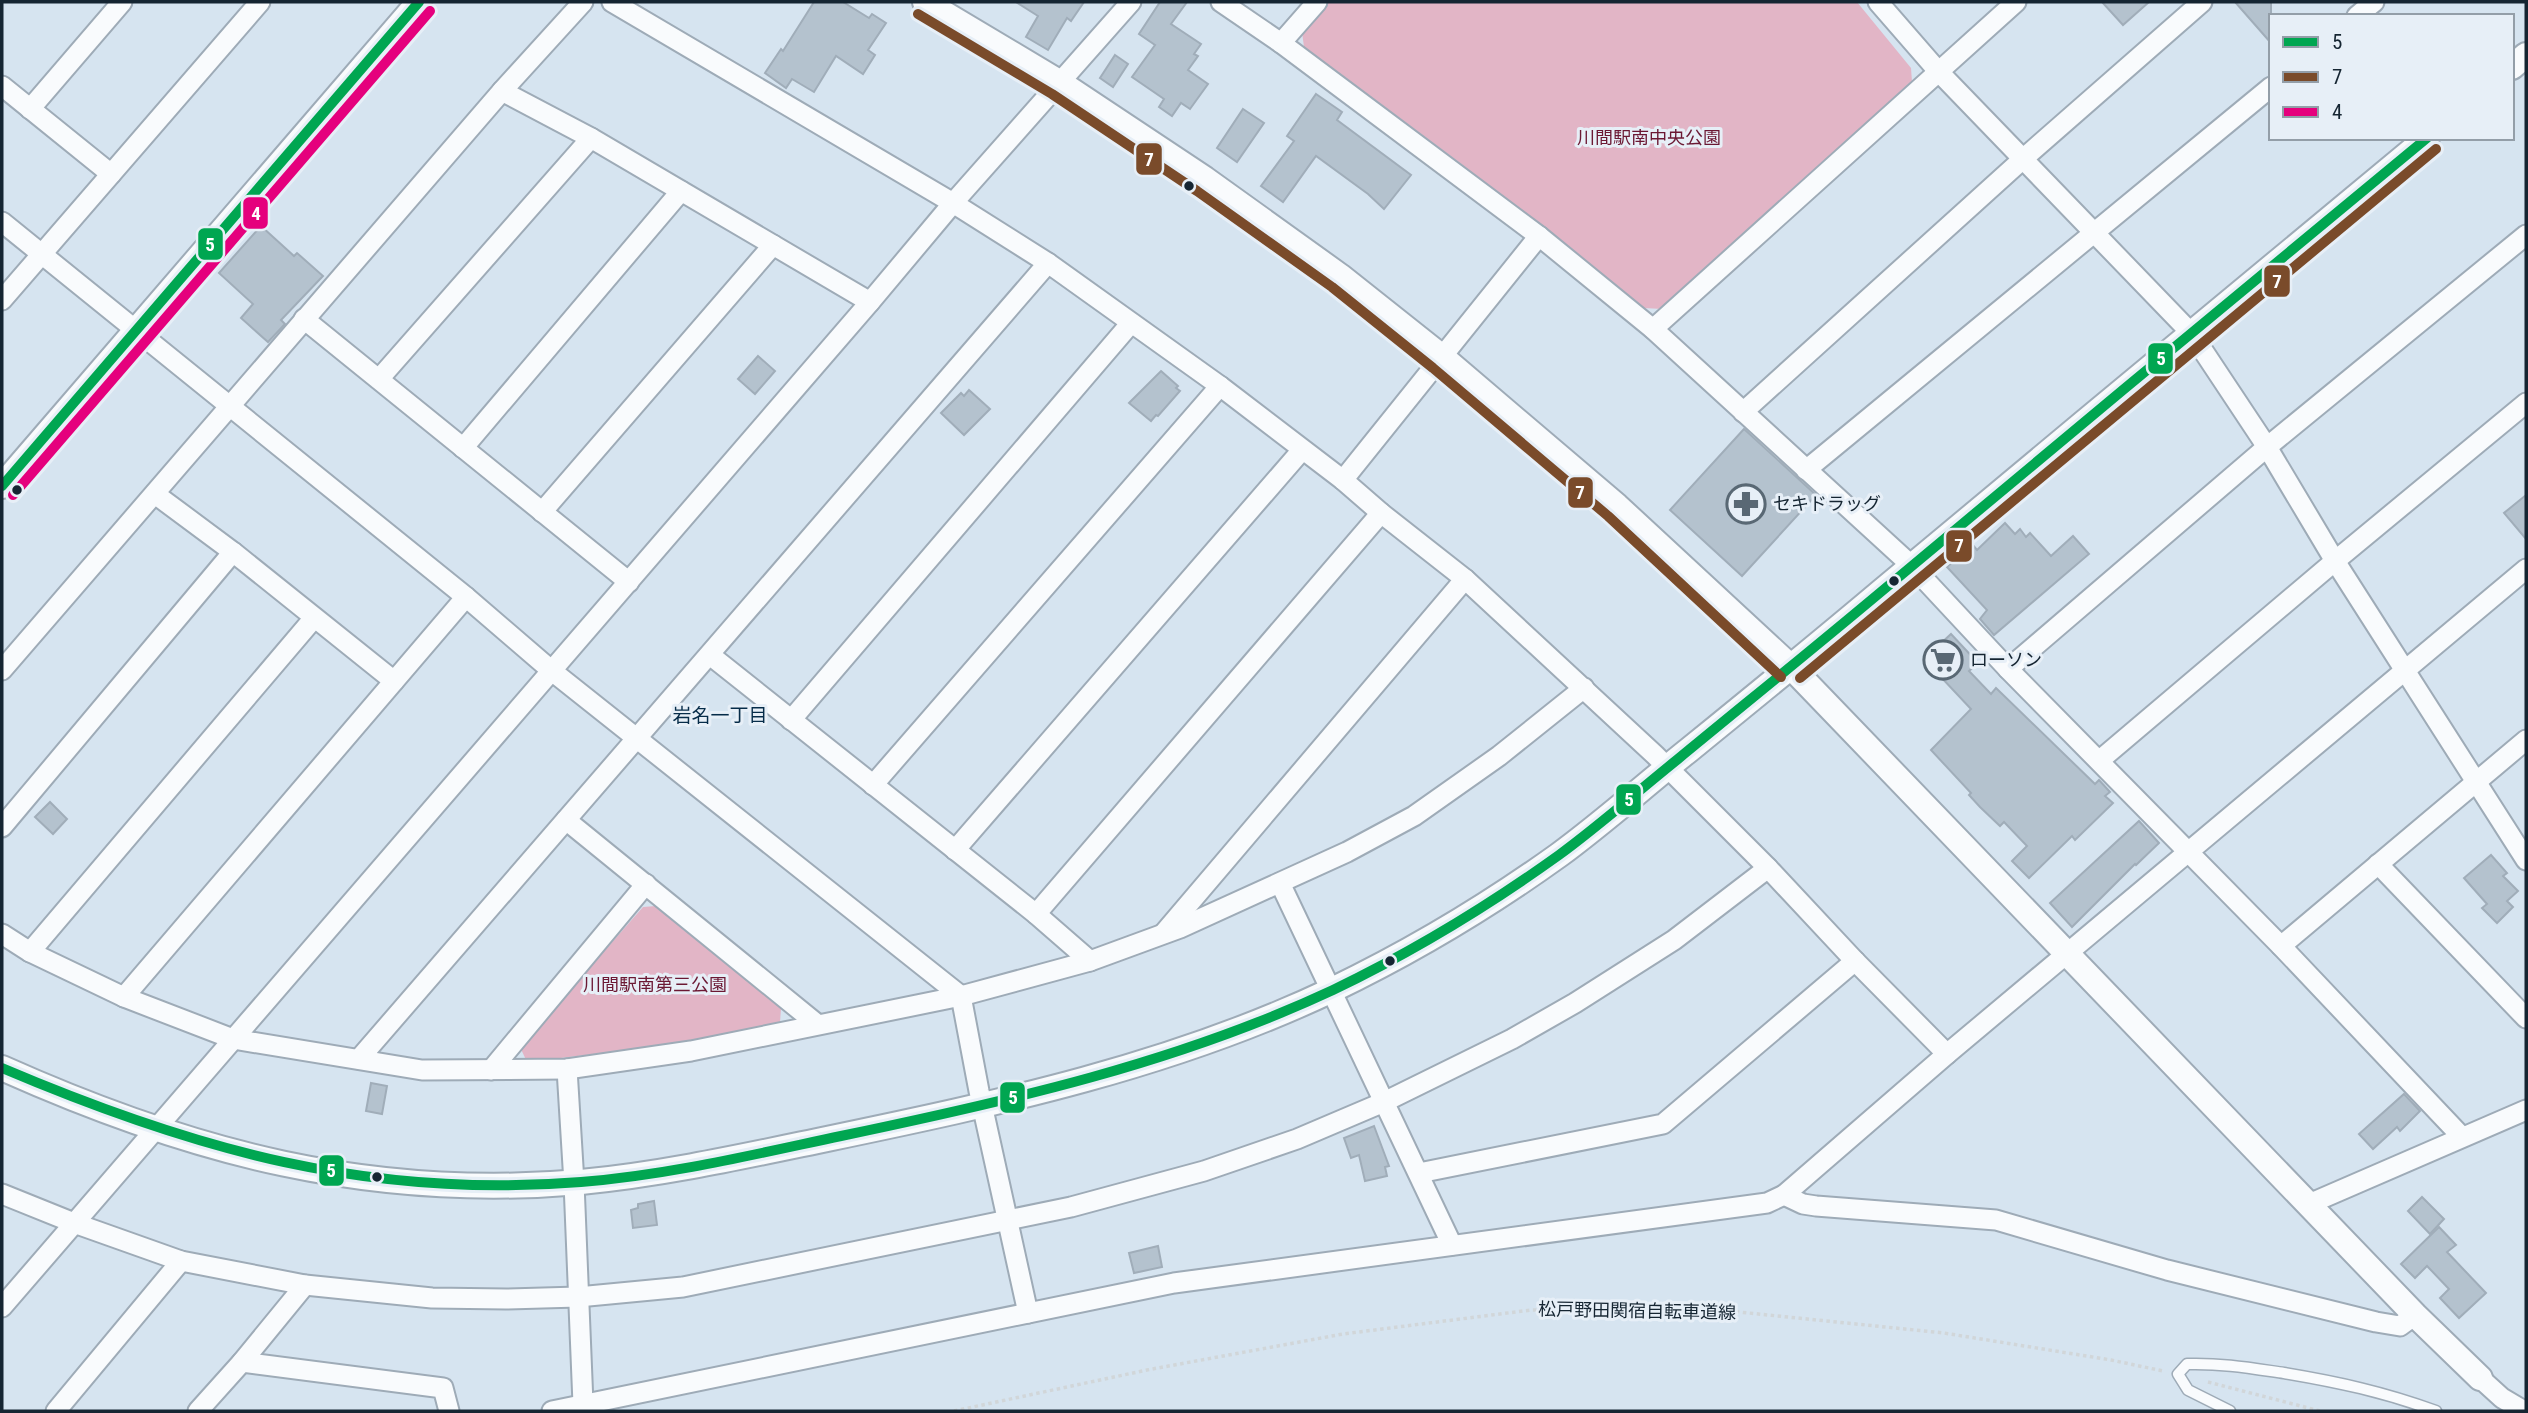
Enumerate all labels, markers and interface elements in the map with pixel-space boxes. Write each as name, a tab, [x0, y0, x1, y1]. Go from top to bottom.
legend	[2269, 14, 2514, 140]
text: 5	[2332, 30, 2342, 54]
text: 7	[2332, 65, 2342, 89]
text: 4	[2332, 100, 2342, 124]
park label: 川間駅南中央公園	[1577, 127, 1721, 148]
line badge: 7	[1135, 142, 1163, 176]
text: 7	[1144, 148, 1154, 171]
unlabelled marker	[1182, 179, 1196, 193]
line badge: 4	[242, 196, 269, 230]
text: 4	[251, 202, 261, 225]
line badge: 5	[197, 227, 224, 261]
text: 5	[205, 233, 215, 256]
line badge: 7	[2263, 264, 2291, 298]
text: 7	[2272, 270, 2282, 293]
line badge: 5	[2147, 342, 2174, 375]
text: 5	[2156, 347, 2166, 370]
line badge: 7	[1567, 476, 1594, 509]
text: 7	[1575, 481, 1585, 504]
unlabelled marker	[10, 483, 24, 497]
pharmacy icon: セキドラッグ	[1725, 483, 1767, 525]
place label: セキドラッグ	[1773, 493, 1881, 514]
line badge: 7	[1945, 529, 1973, 563]
text: 7	[1954, 534, 1964, 557]
unlabelled marker	[1887, 574, 1901, 588]
supermarket icon: ローソン	[1922, 639, 1964, 681]
place label: ローソン	[1970, 649, 2042, 670]
district label: 岩名一丁目	[672, 704, 768, 727]
line badge: 5	[1615, 783, 1642, 816]
text: 5	[1624, 788, 1634, 811]
unlabelled marker	[1383, 954, 1397, 968]
park label: 川間駅南第三公園	[583, 974, 727, 995]
line badge: 5	[999, 1081, 1026, 1114]
text: 5	[1008, 1086, 1018, 1109]
line badge: 5	[318, 1154, 345, 1187]
text: 5	[326, 1159, 336, 1182]
unlabelled marker	[370, 1170, 384, 1184]
street label: 松戸野田関宿自転車道線	[1538, 1298, 1736, 1323]

